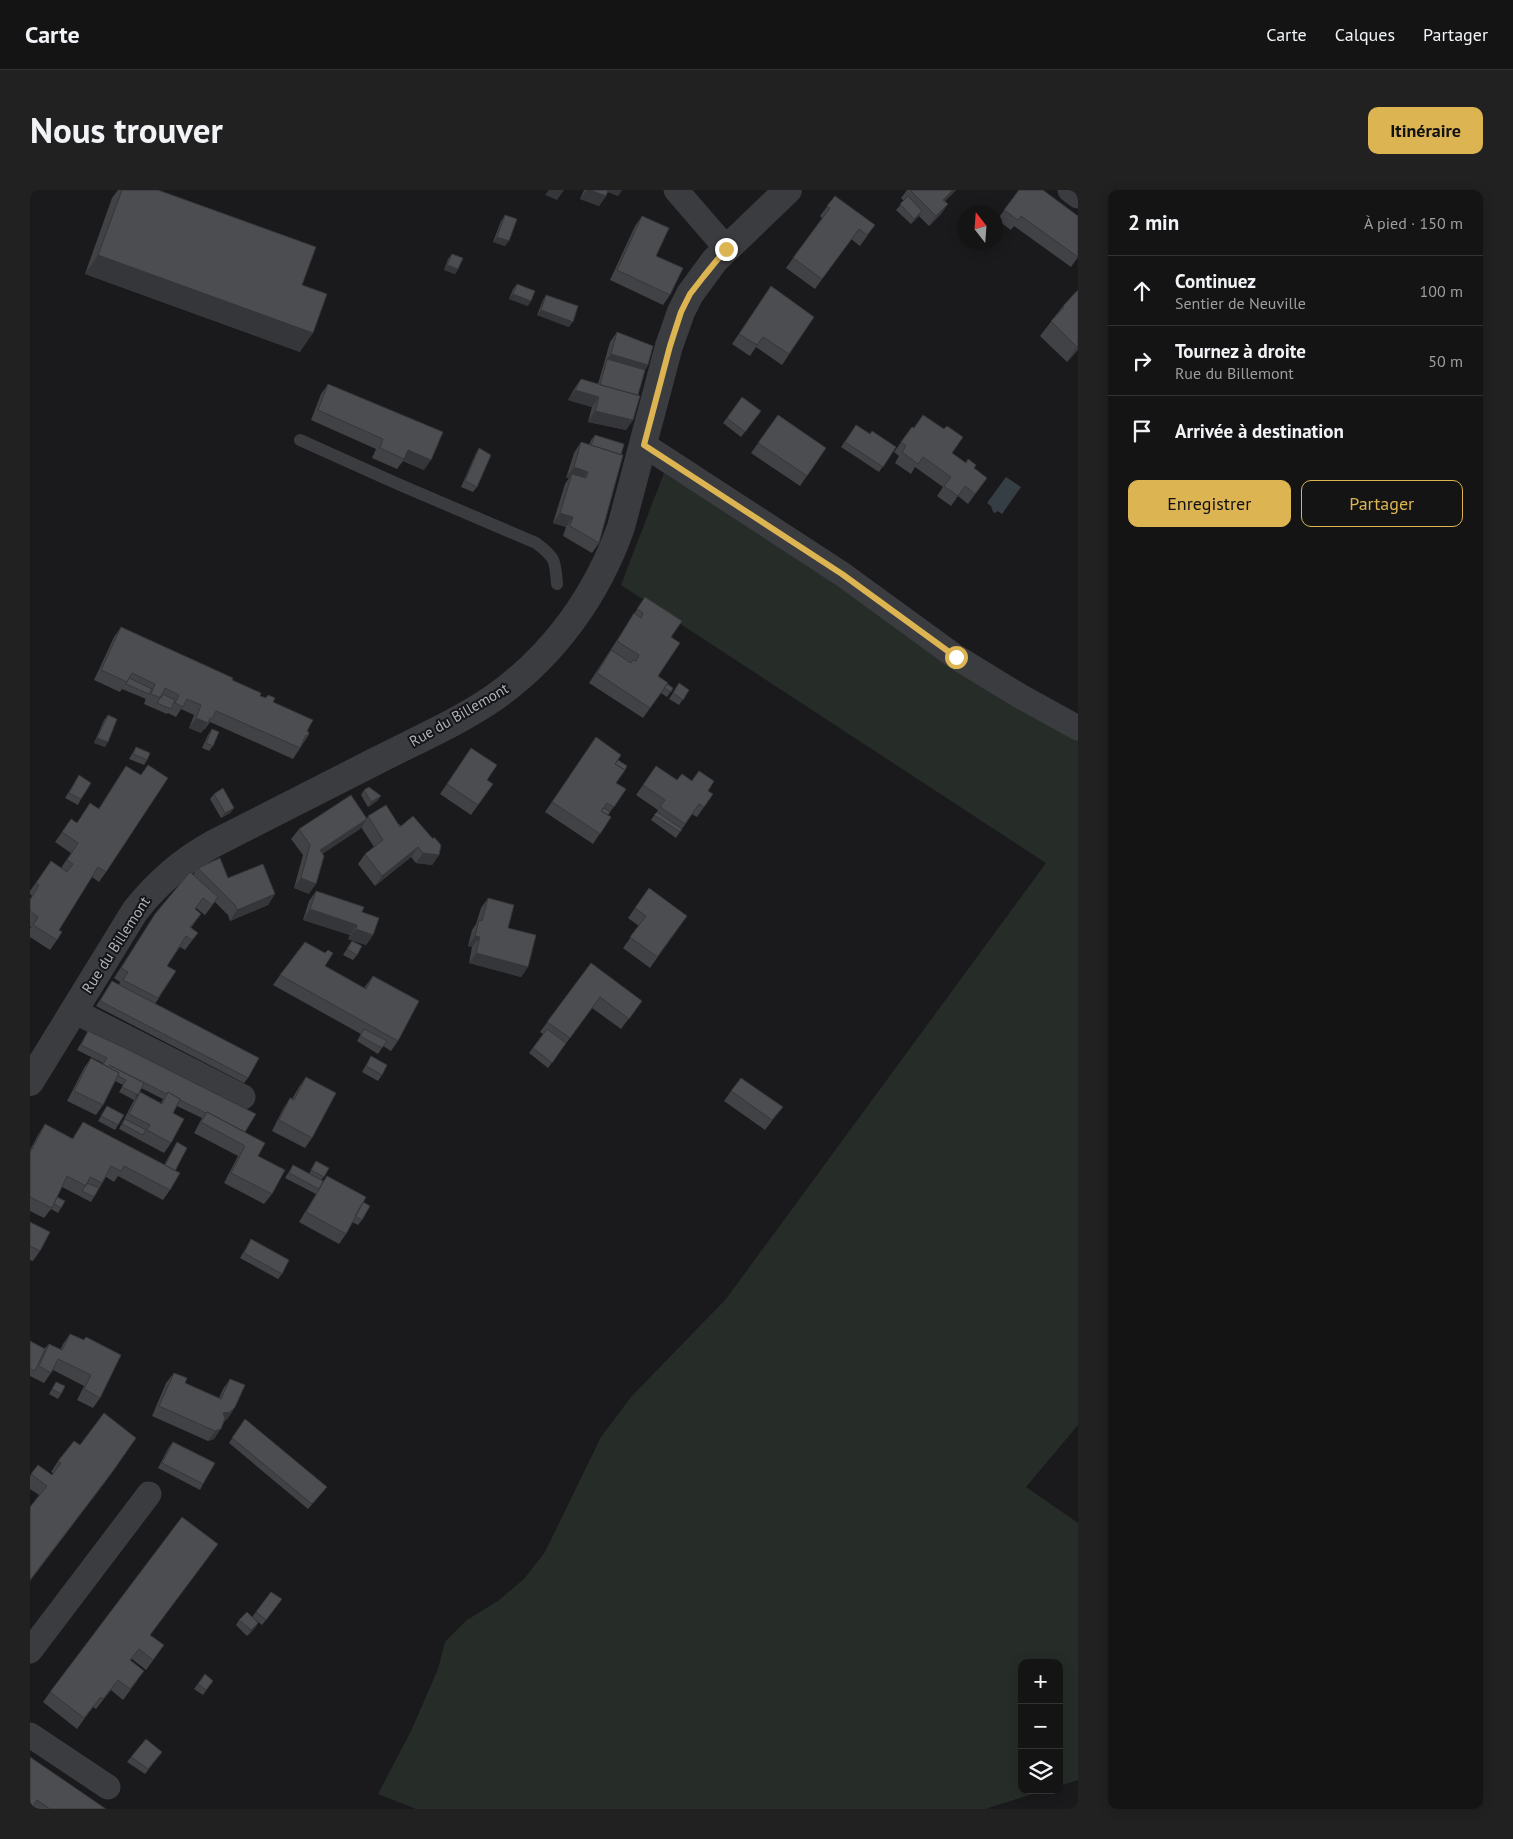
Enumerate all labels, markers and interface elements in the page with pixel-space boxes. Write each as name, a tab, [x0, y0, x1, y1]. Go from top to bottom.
text: Carte	[25, 19, 80, 50]
text: Carte	[1266, 23, 1307, 46]
text: Calques	[1335, 23, 1395, 46]
text: Partager	[1423, 23, 1488, 46]
text: Nous trouver	[30, 107, 223, 153]
button: Itinéraire	[1368, 107, 1483, 154]
north arrow	[958, 205, 1003, 250]
text: 2 min	[1128, 209, 1179, 236]
text: À pied · 150 m	[1364, 213, 1463, 233]
route end	[715, 238, 738, 261]
text: Continuez	[1175, 269, 1256, 293]
icon: ahead	[1128, 277, 1156, 305]
text: 100 m	[1420, 281, 1463, 301]
text: Sentier de Neuville	[1175, 293, 1306, 313]
text: Tournez à droite	[1175, 339, 1306, 363]
icon: right	[1128, 347, 1156, 375]
text: 50 m	[1428, 351, 1463, 371]
text: Rue du Billemont	[1175, 363, 1294, 383]
icon: arrive	[1128, 417, 1156, 445]
text: Arrivée à destination	[1175, 419, 1344, 443]
button: Enregistrer	[1128, 480, 1291, 527]
button: Partager	[1301, 480, 1463, 527]
route start	[945, 646, 968, 669]
street label: Rue du Billemont	[406, 679, 512, 751]
street label: Rue du Billemont	[77, 893, 154, 997]
map controls	[1018, 1659, 1063, 1794]
button: +	[1018, 1659, 1063, 1704]
button: −	[1018, 1704, 1063, 1749]
button: layers	[1018, 1749, 1063, 1794]

